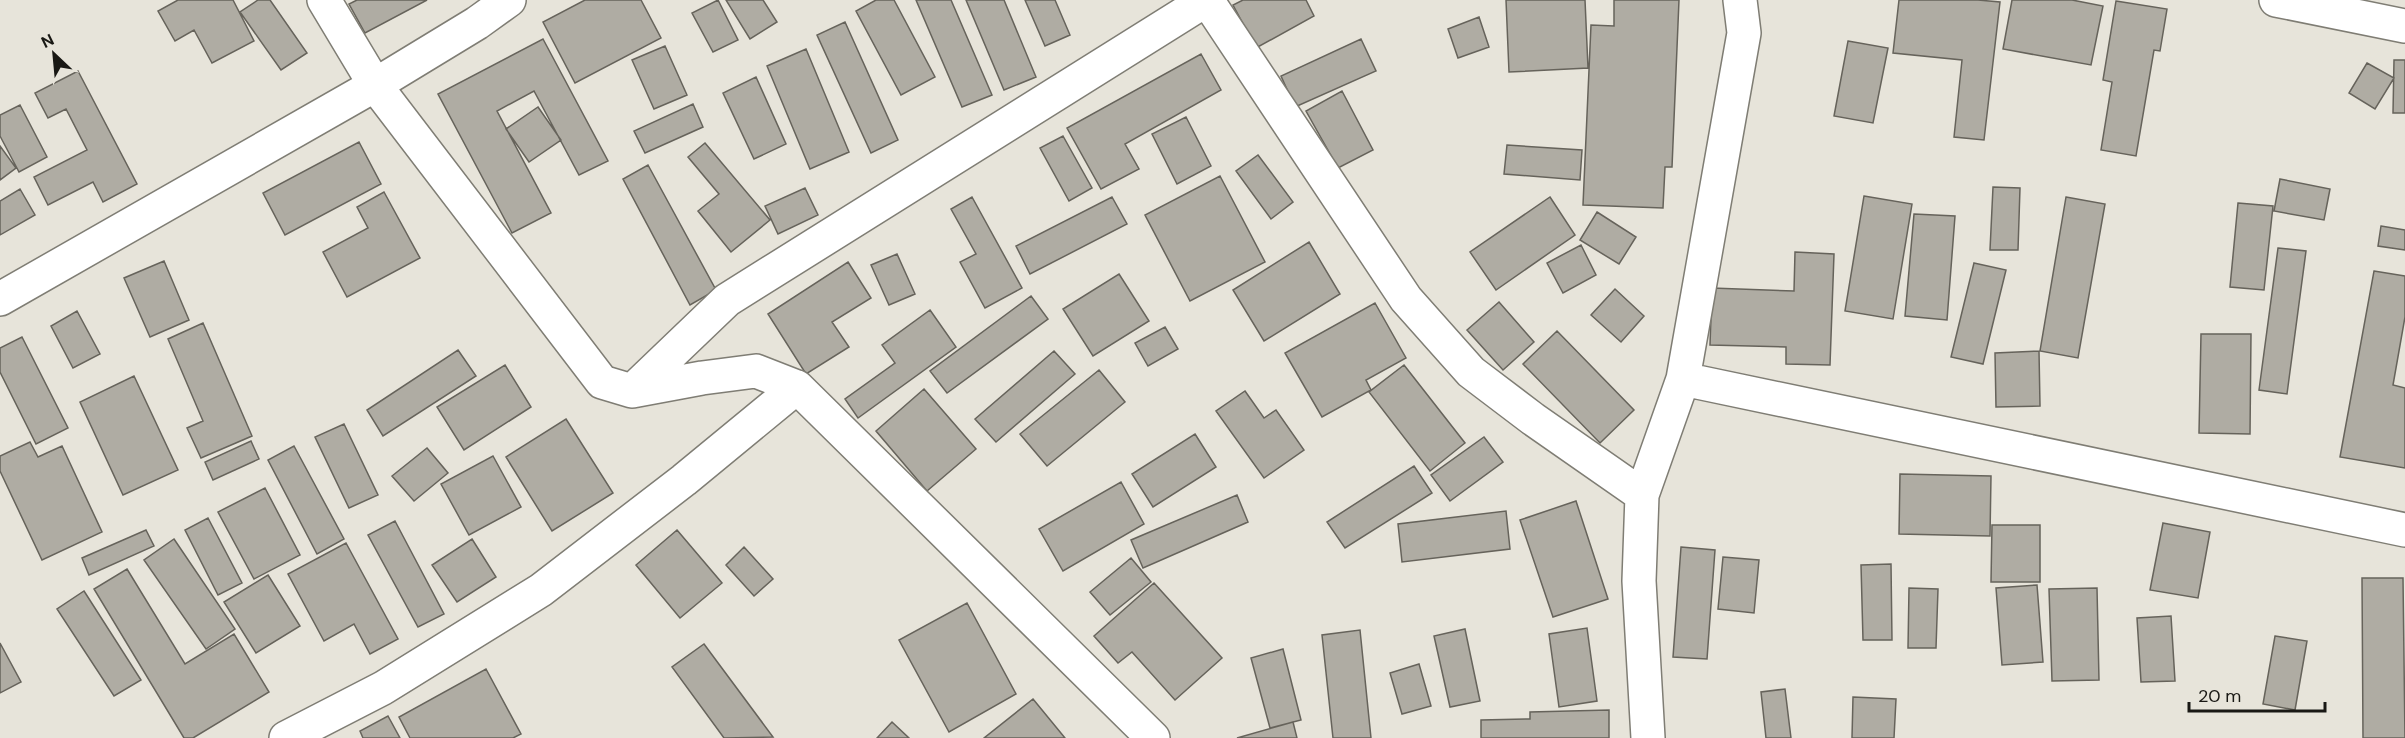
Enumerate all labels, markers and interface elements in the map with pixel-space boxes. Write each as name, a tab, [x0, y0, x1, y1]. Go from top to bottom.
north arrow	[24, 24, 84, 84]
text: N	[38, 29, 57, 53]
scale bar	[2189, 675, 2326, 713]
text: 20 m	[2198, 684, 2241, 708]

